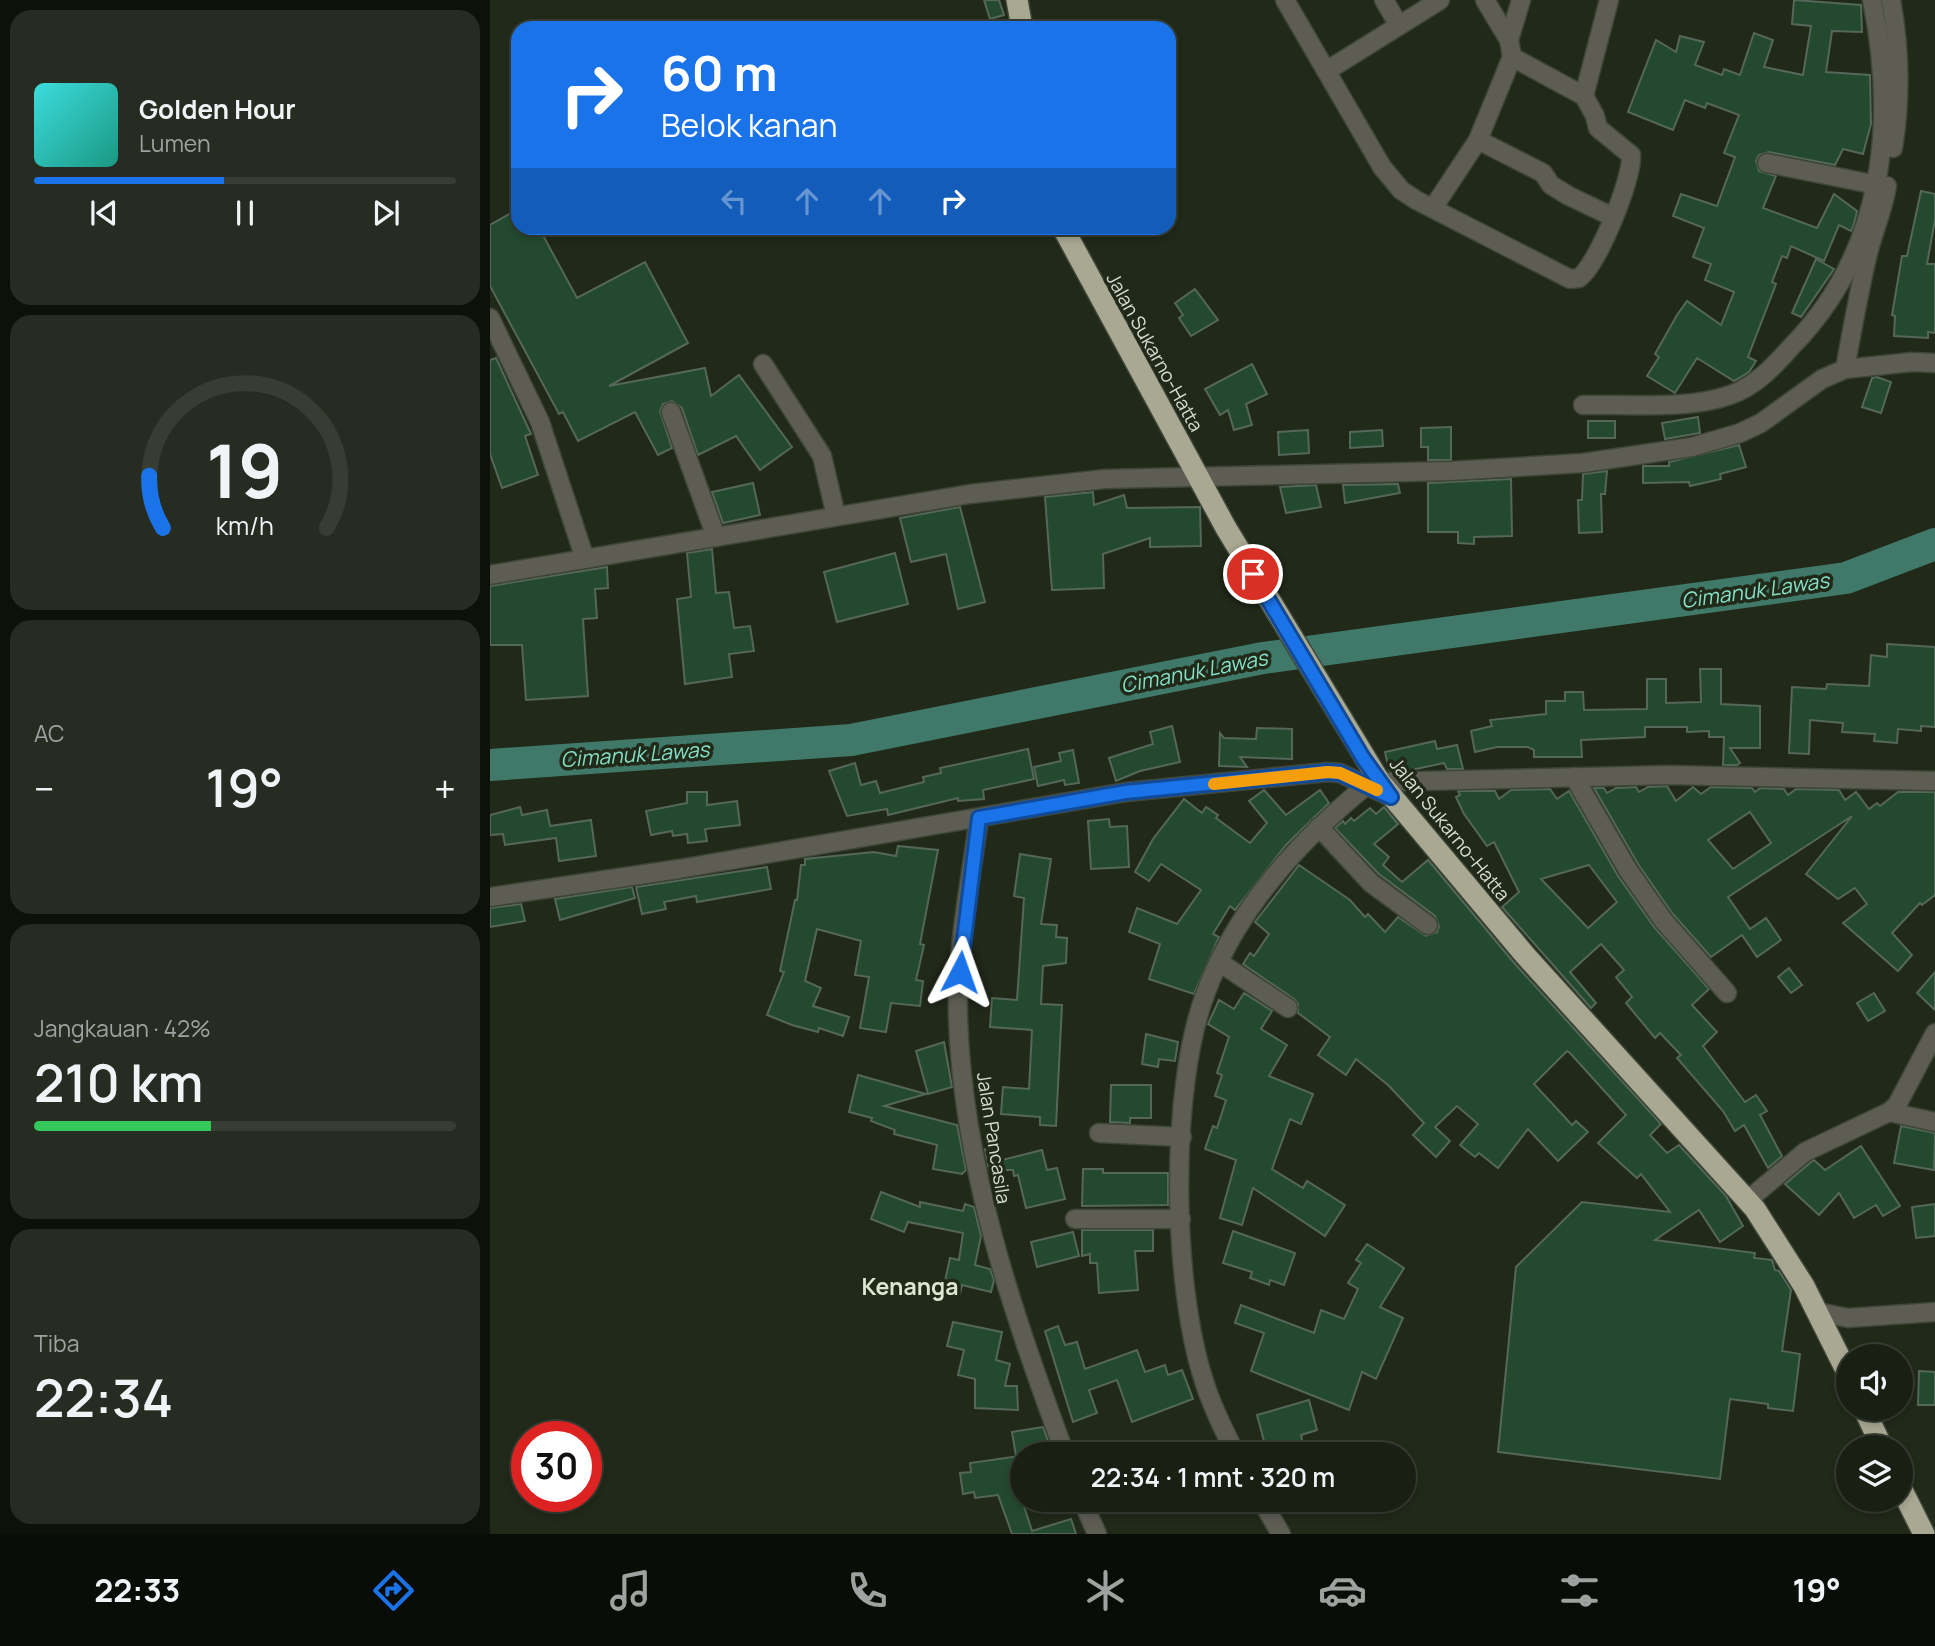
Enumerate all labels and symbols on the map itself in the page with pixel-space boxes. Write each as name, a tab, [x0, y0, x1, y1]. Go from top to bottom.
street label: Jalan Sukarno-Hatta	[1101, 268, 1209, 436]
pin	[1223, 544, 1283, 604]
water label: Cimanuk Lawas	[1679, 565, 1833, 614]
water label: Cimanuk Lawas	[1118, 643, 1272, 699]
water label: Cimanuk Lawas	[560, 735, 712, 773]
street label: Jalan Sukarno-Hatta	[1384, 752, 1516, 906]
position arrow	[923, 935, 997, 1009]
street label: Jalan Pancasila	[971, 1070, 1017, 1206]
district label: Kenanga	[862, 1270, 958, 1302]
speed limit sign: 30	[511, 1421, 602, 1512]

